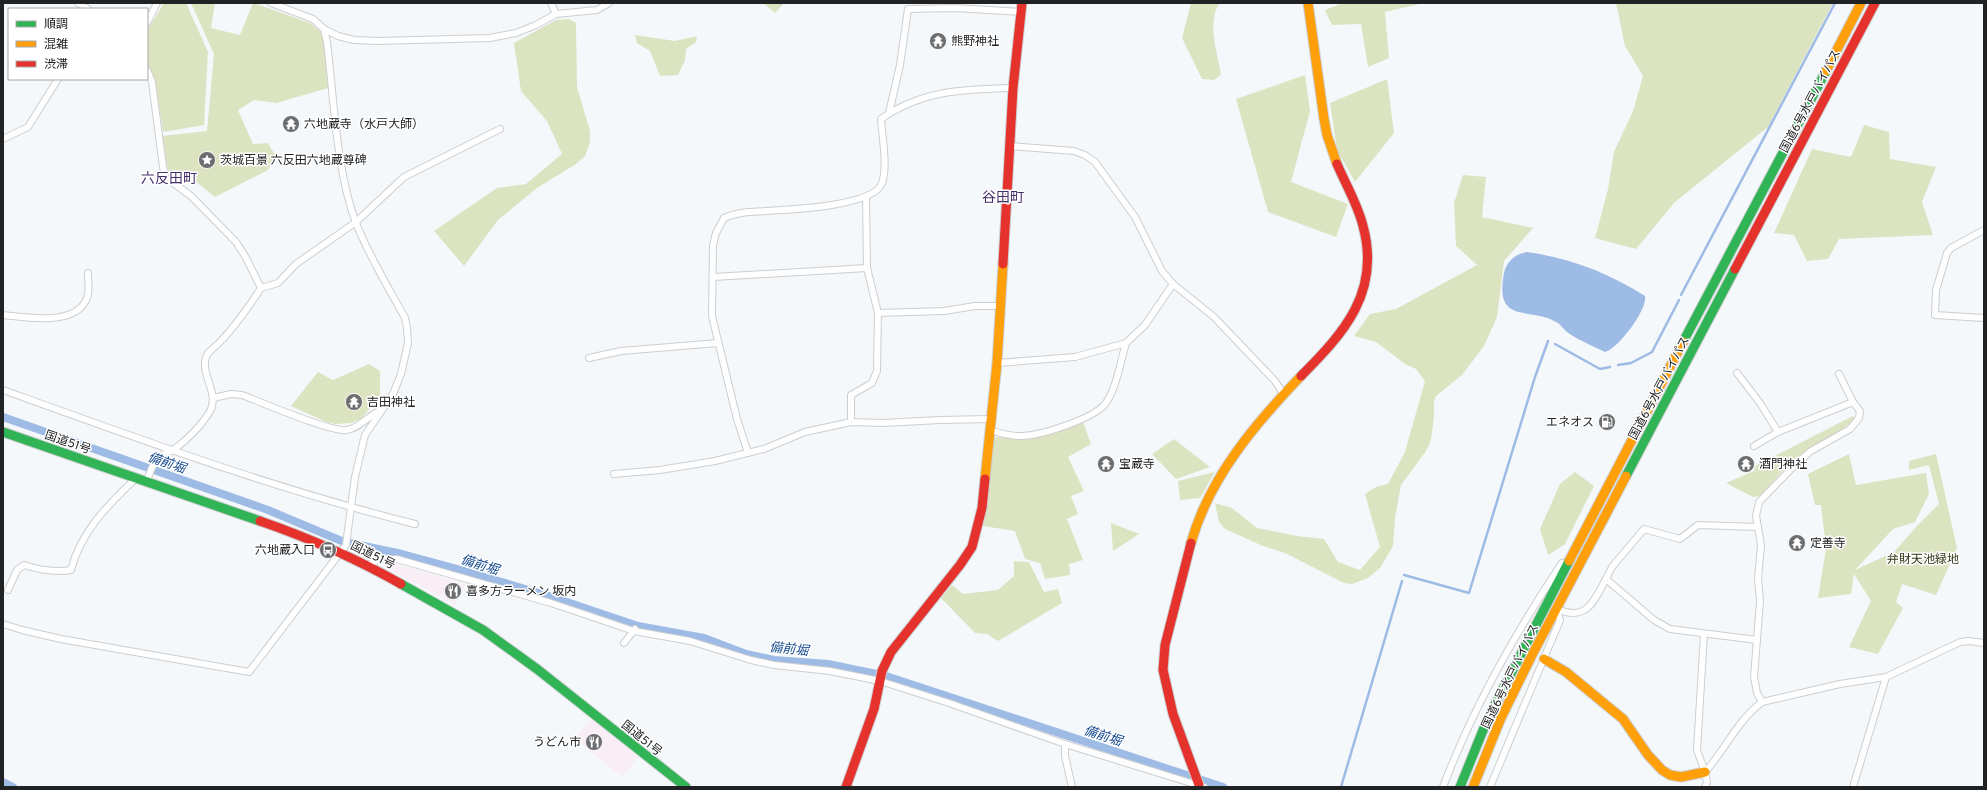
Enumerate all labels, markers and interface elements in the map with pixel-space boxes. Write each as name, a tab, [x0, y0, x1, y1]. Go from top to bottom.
legend	[8, 8, 148, 80]
text: 順調	[44, 17, 68, 33]
temple icon: 熊野神社	[928, 31, 948, 51]
place label: 熊野神社	[951, 34, 999, 50]
text: 混雑	[44, 37, 68, 53]
street label: 国道6号水戸バイパス	[1777, 47, 1845, 156]
text: 渋滞	[44, 57, 68, 73]
temple icon: 六地蔵寺（水戸大師）	[281, 114, 301, 134]
place label: 六地蔵寺（水戸大師）	[304, 117, 424, 133]
place icon: 茨城百景 六反田六地蔵尊碑	[197, 150, 217, 170]
place label: 茨城百景 六反田六地蔵尊碑	[220, 153, 367, 169]
district label: 六反田町	[141, 171, 197, 188]
district label: 谷田町	[982, 190, 1024, 207]
street label: 国道6号水戸バイパス	[1626, 334, 1694, 443]
temple icon: 吉田神社	[344, 392, 364, 412]
place label: 吉田神社	[367, 395, 415, 411]
fuel station icon: エネオス	[1597, 412, 1617, 432]
place label: エネオス	[1546, 415, 1594, 431]
street label: 国道51号	[42, 428, 93, 458]
water label: 備前堀	[145, 450, 189, 478]
temple icon: 宝蔵寺	[1096, 454, 1116, 474]
temple icon: 酒門神社	[1736, 454, 1756, 474]
place label: 宝蔵寺	[1119, 457, 1155, 473]
place label: 酒門神社	[1759, 457, 1807, 473]
temple icon: 定善寺	[1787, 533, 1807, 553]
place label: 定善寺	[1810, 536, 1846, 552]
street label: 国道51号	[348, 538, 398, 574]
bus stop icon: 六地蔵入口	[318, 540, 338, 560]
place label: 六地蔵入口	[255, 543, 315, 559]
park label: 弁財天池緑地	[1887, 552, 1959, 568]
water label: 備前堀	[458, 553, 502, 580]
restaurant icon: 喜多方ラーメン 坂内	[443, 581, 463, 601]
place label: 喜多方ラーメン 坂内	[466, 584, 576, 600]
street label: 国道6号水戸バイパス	[1479, 621, 1543, 732]
water label: 備前堀	[769, 640, 811, 660]
street label: 国道51号	[618, 717, 665, 760]
water label: 備前堀	[1081, 723, 1125, 751]
restaurant icon: うどん市	[584, 732, 604, 752]
place label: うどん市	[533, 735, 581, 751]

